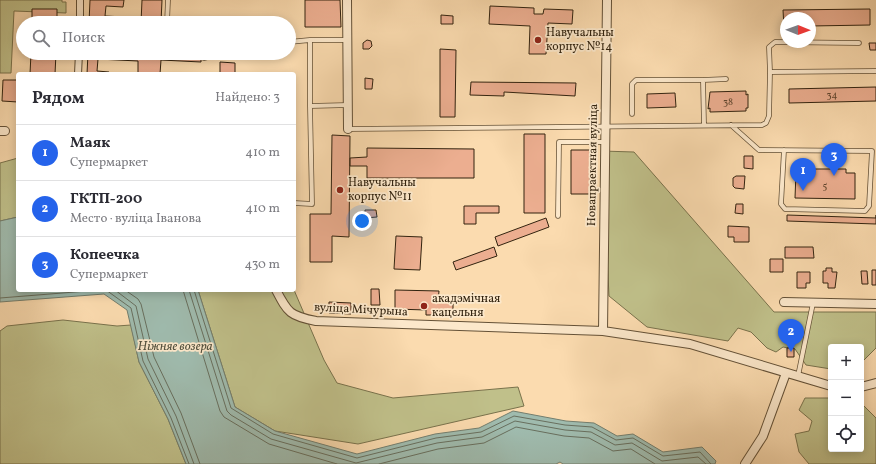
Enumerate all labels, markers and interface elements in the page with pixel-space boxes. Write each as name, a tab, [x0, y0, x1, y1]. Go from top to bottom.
north arrow	[780, 12, 816, 48]
search box	[16, 16, 296, 60]
place label: Навучальны корпус №14	[546, 25, 614, 55]
icon: search	[30, 27, 52, 49]
text: Поиск	[62, 28, 105, 49]
marker: Навучальны корпус №14	[533, 35, 543, 45]
text: Рядом	[32, 87, 85, 110]
house number: 34	[826, 88, 838, 102]
text: Найдено: 3	[215, 89, 280, 107]
house number: 38	[723, 95, 733, 109]
street label: Новапраектная вуліца	[584, 104, 602, 226]
text: Маяк	[70, 133, 110, 154]
pin: 3	[821, 143, 847, 176]
text: 1	[42, 144, 48, 162]
text: 410 m	[245, 144, 280, 162]
text: Супермаркет	[70, 154, 148, 172]
pin: 1	[790, 158, 816, 191]
place label: Навучальны корпус №11	[348, 175, 416, 205]
house number: 5	[823, 179, 828, 193]
marker: Навучальны корпус №11	[335, 185, 345, 195]
text: ГКТП-200	[70, 189, 142, 210]
text: 2	[42, 200, 48, 218]
text: 410 m	[245, 200, 280, 218]
text: Место · вуліца Іванова	[70, 210, 201, 228]
your location	[352, 211, 372, 231]
text: Копеечка	[70, 245, 140, 266]
text: 3	[42, 256, 48, 274]
text: 430 m	[244, 256, 280, 274]
text: Супермаркет	[70, 266, 148, 284]
place label: акадэмічная кацельня	[432, 291, 500, 321]
street label: вуліца Мічурына	[314, 300, 408, 320]
marker: акадэмічная кацельня	[419, 301, 429, 311]
pin: 2	[778, 319, 804, 352]
water label: Ніжняе возера	[137, 338, 213, 356]
map controls	[828, 344, 864, 452]
button: +	[828, 344, 864, 380]
button: −	[828, 380, 864, 416]
button: locate	[828, 416, 864, 452]

